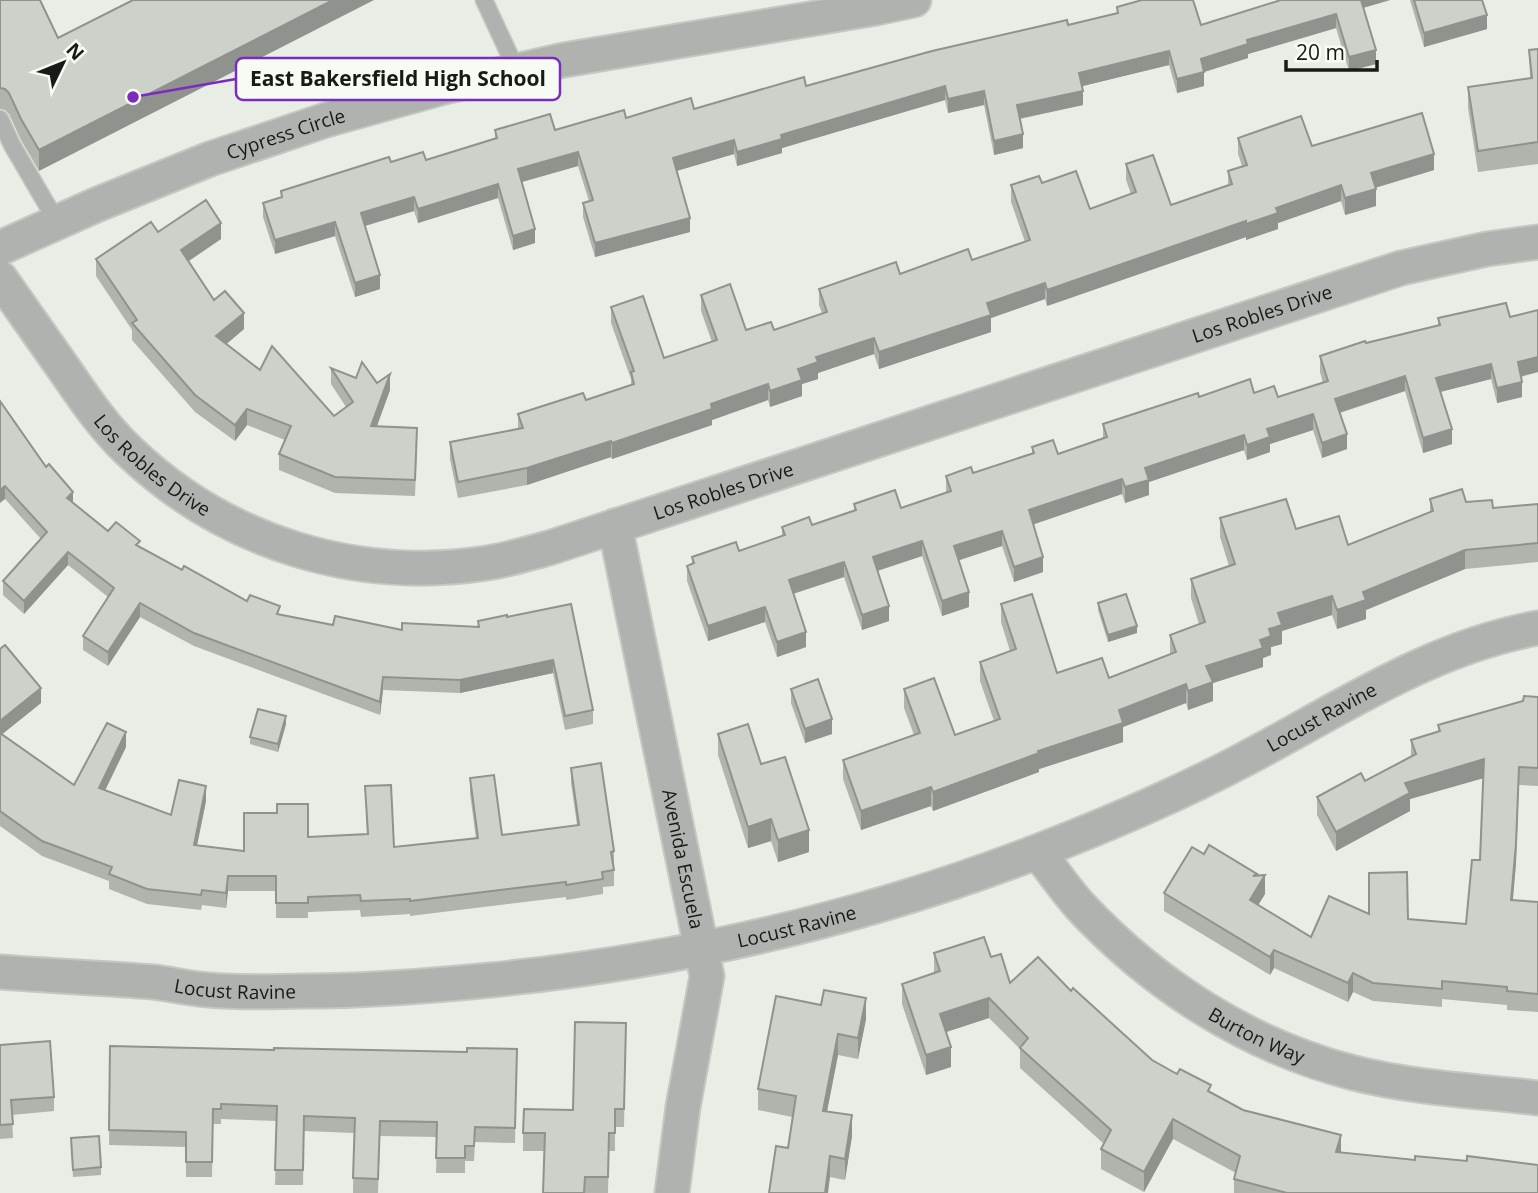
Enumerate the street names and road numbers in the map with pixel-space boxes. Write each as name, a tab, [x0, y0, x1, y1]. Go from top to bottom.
street label: Cypress Circle	[223, 102, 348, 166]
street label: Los Robles Drive	[1188, 279, 1335, 349]
street label: Los Robles Drive	[88, 409, 215, 522]
street label: Los Robles Drive	[650, 456, 797, 526]
street label: Locust Ravine	[1262, 676, 1381, 758]
street label: Avenida Escuela	[656, 787, 710, 931]
street label: Locust Ravine	[735, 899, 859, 954]
street label: Locust Ravine	[172, 972, 296, 1005]
street label: Burton Way	[1204, 1001, 1309, 1070]

